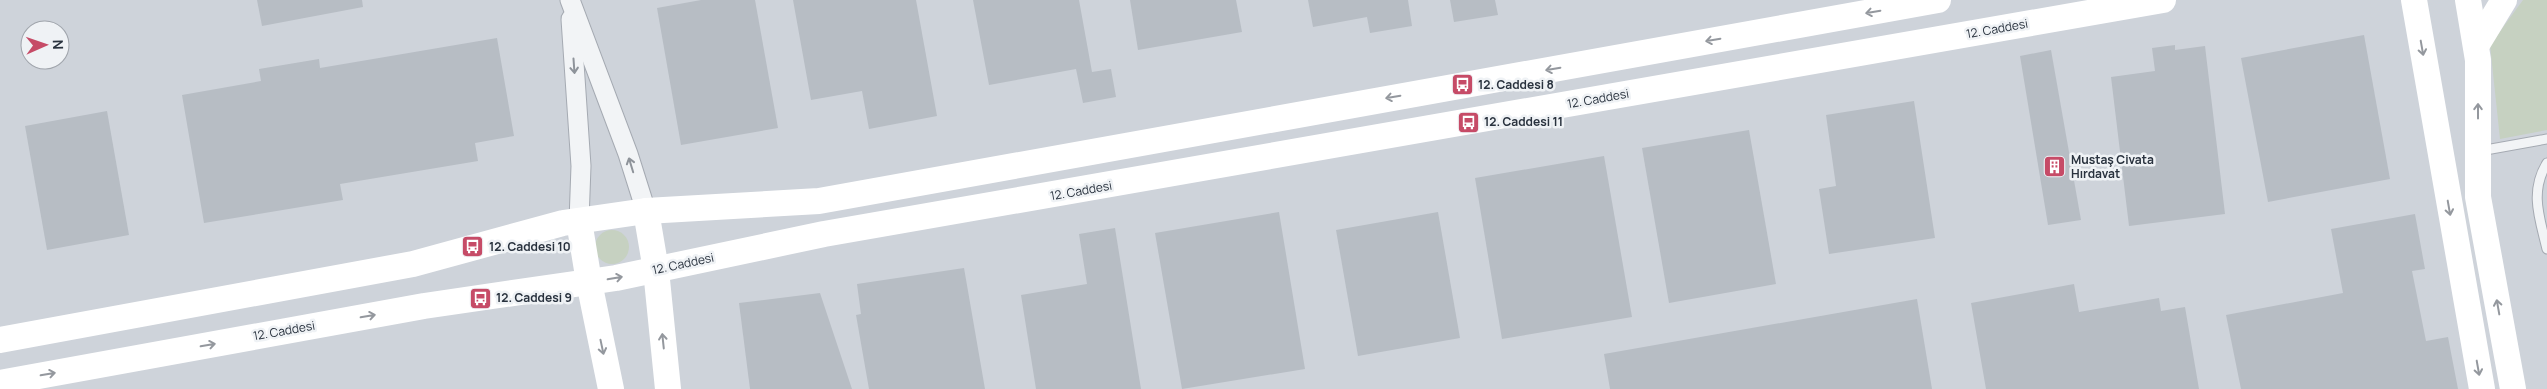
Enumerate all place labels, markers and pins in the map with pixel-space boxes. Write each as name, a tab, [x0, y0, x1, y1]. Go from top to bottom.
bus stop icon: 12. Caddesi 8	[1450, 73, 1474, 97]
place label: 12. Caddesi 8	[1478, 76, 1554, 93]
bus stop icon: 12. Caddesi 11	[1456, 110, 1480, 134]
place label: 12. Caddesi 11	[1484, 113, 1563, 130]
place label: Mustaş Civata Hırdavat	[2071, 151, 2154, 182]
building icon: Mustaş Civata Hırdavat	[2043, 155, 2067, 179]
bus stop icon: 12. Caddesi 10	[461, 235, 485, 259]
place label: 12. Caddesi 10	[489, 238, 571, 255]
bus stop icon: 12. Caddesi 9	[468, 286, 492, 310]
place label: 12. Caddesi 9	[496, 289, 572, 306]

